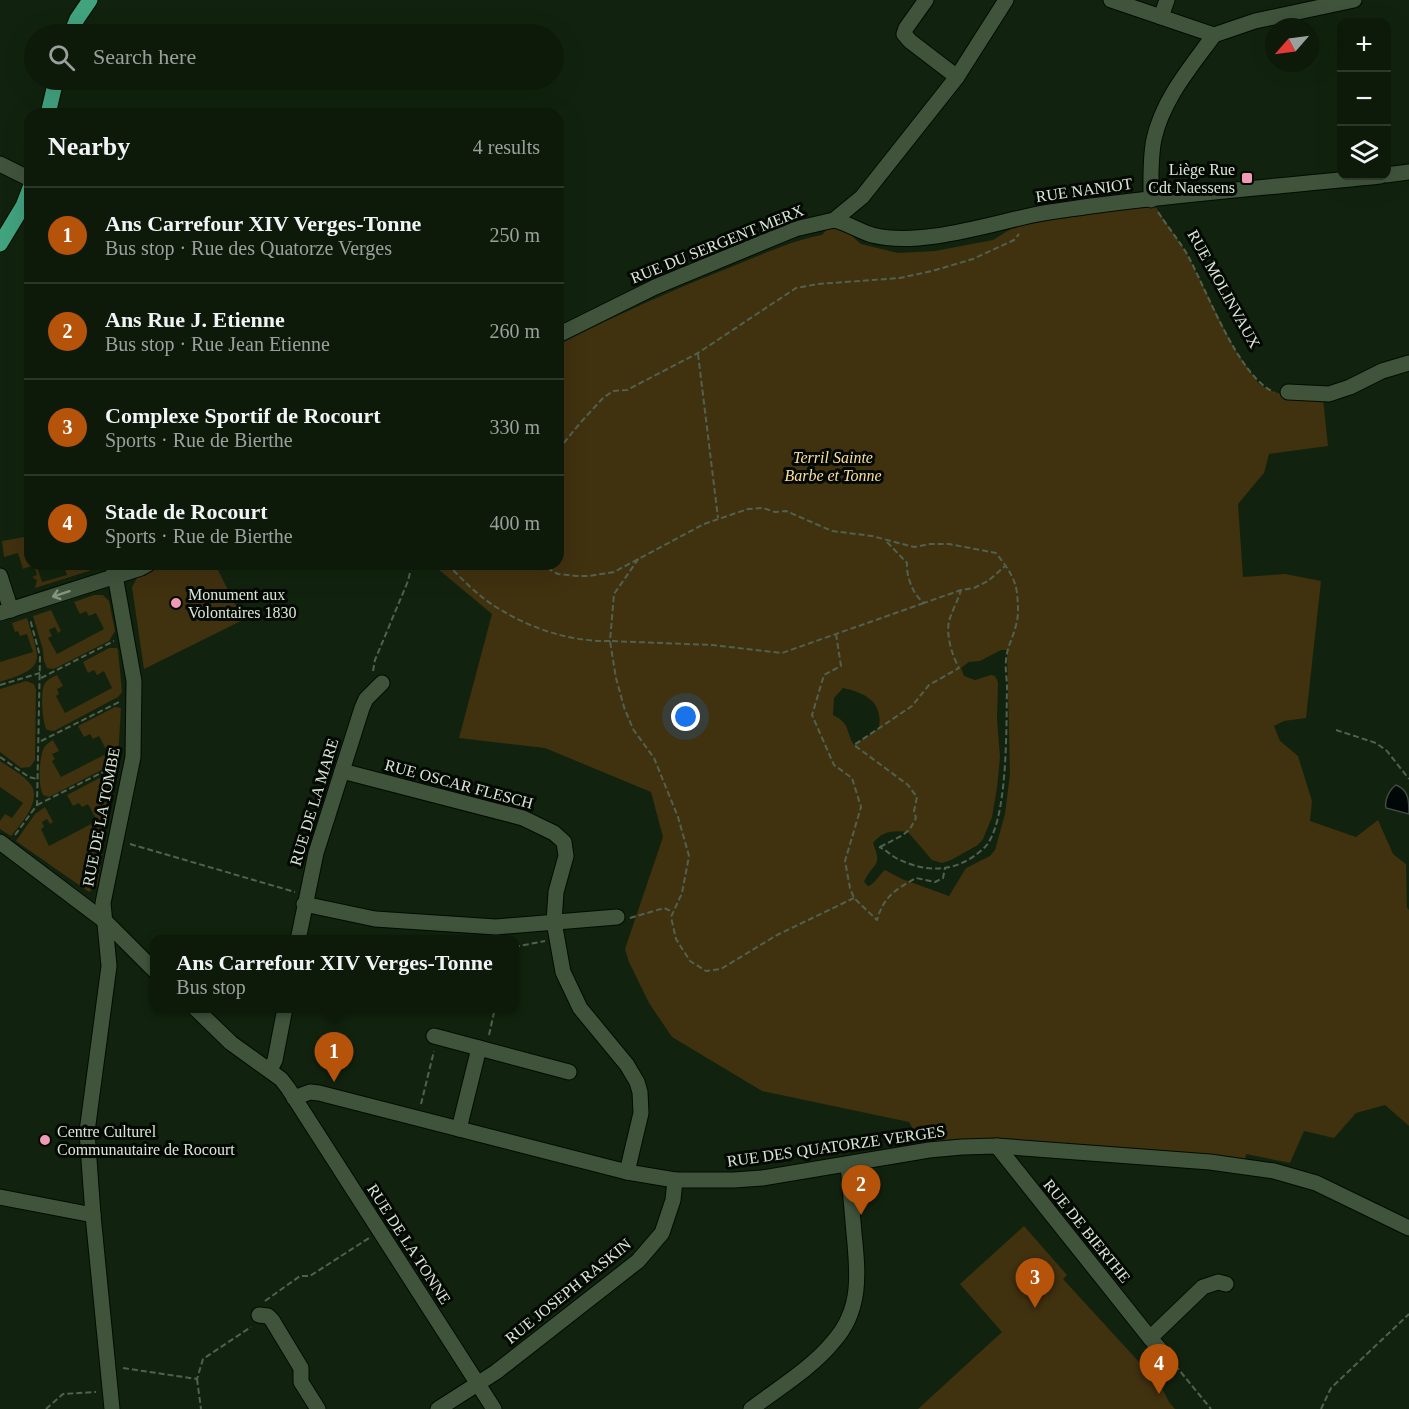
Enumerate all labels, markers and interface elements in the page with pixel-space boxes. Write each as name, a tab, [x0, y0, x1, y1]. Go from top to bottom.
north arrow	[1265, 18, 1319, 72]
map controls	[1337, 18, 1391, 180]
button: +	[1337, 18, 1391, 72]
search box	[24, 24, 564, 90]
icon: search	[45, 41, 78, 74]
text: Search here	[93, 44, 196, 69]
button: −	[1337, 72, 1391, 126]
button: layers	[1337, 126, 1391, 180]
text: Nearby	[48, 132, 130, 161]
text: 4 results	[473, 136, 540, 158]
place label: Liège Rue Cdt Naessens	[1148, 161, 1235, 196]
marker: Liège Rue Cdt Naessens	[1240, 171, 1254, 185]
street label: RUE NANIOT	[1035, 175, 1134, 205]
street label: RUE DU SERGENT MERX	[628, 201, 806, 287]
text: Ans Carrefour XIV Verges-Tonne	[105, 211, 421, 236]
text: 1	[63, 224, 73, 246]
text: 250 m	[489, 224, 540, 246]
street label: RUE MOLINVAUX	[1184, 227, 1264, 351]
text: Bus stop · Rue des Quatorze Verges	[105, 237, 392, 259]
text: Ans Rue J. Etienne	[105, 307, 285, 332]
text: 2	[63, 320, 73, 342]
text: 260 m	[489, 320, 540, 342]
text: Bus stop · Rue Jean Etienne	[105, 333, 330, 355]
text: Complexe Sportif de Rocourt	[105, 403, 381, 428]
text: 3	[63, 416, 73, 438]
text: 330 m	[489, 416, 540, 438]
text: Sports · Rue de Bierthe	[105, 429, 293, 451]
park label: Terril Sainte Barbe et Tonne	[784, 449, 882, 484]
text: Stade de Rocourt	[105, 499, 268, 524]
text: 4	[63, 512, 73, 534]
text: 400 m	[489, 512, 540, 534]
text: Sports · Rue de Bierthe	[105, 525, 293, 547]
place label: Monument aux Volontaires 1830	[188, 586, 297, 621]
one-way arrow	[52, 589, 71, 600]
marker: Monument aux Volontaires 1830	[169, 596, 183, 610]
your location	[671, 702, 700, 731]
street label: RUE DE LA MARE	[287, 736, 341, 868]
street label: RUE DE LA TOMBE	[79, 746, 123, 888]
street label: RUE OSCAR FLESCH	[383, 756, 535, 812]
popup	[150, 935, 519, 1013]
text: Ans Carrefour XIV Verges-Tonne	[176, 950, 493, 975]
text: Bus stop	[176, 976, 246, 998]
pin: 1	[314, 1032, 354, 1082]
street label: RUE DES QUATORZE VERGES	[726, 1122, 946, 1170]
place label: Centre Culturel Communautaire de Rocourt	[57, 1123, 235, 1158]
marker: Centre Culturel Communautaire de Rocourt	[38, 1133, 52, 1147]
pin: 2	[842, 1166, 880, 1215]
street label: RUE DE BIERTHE	[1040, 1176, 1134, 1286]
street label: RUE DE LA TONNE	[364, 1181, 454, 1307]
street label: RUE JOSEPH RASKIN	[502, 1235, 634, 1347]
pin: 3	[1016, 1258, 1054, 1308]
pin: 4	[1140, 1344, 1178, 1394]

